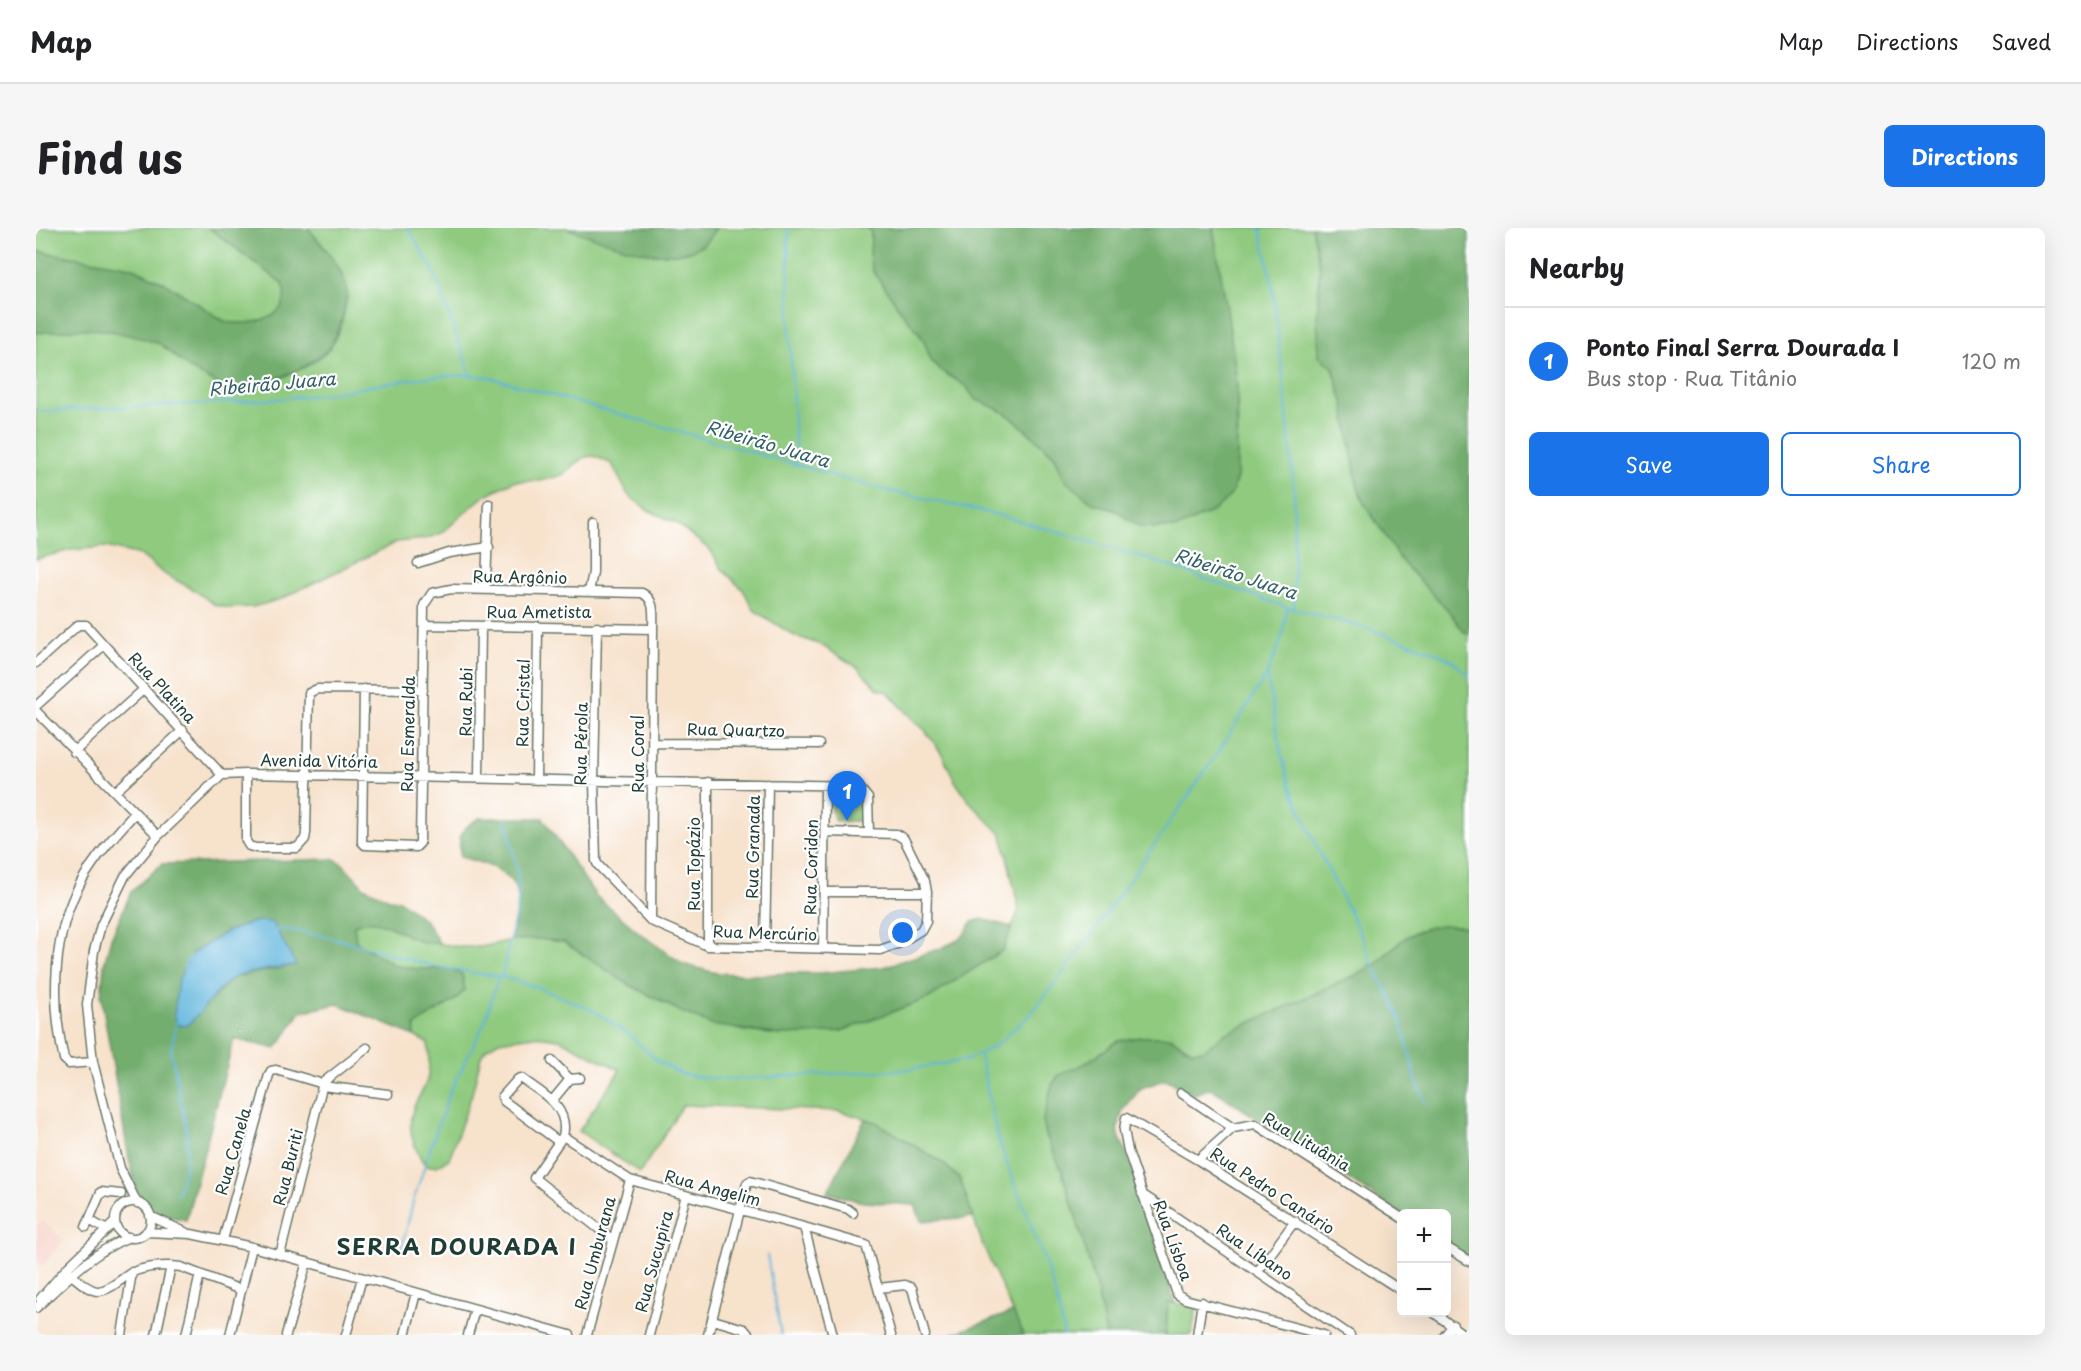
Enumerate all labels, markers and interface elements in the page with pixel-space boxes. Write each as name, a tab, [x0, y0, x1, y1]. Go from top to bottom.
text: Map	[30, 20, 92, 63]
text: Map	[1778, 25, 1823, 57]
text: Directions	[1856, 25, 1958, 57]
text: Saved	[1991, 25, 2051, 57]
text: Find us	[36, 125, 183, 188]
button: Directions	[1884, 125, 2045, 187]
text: Nearby	[1529, 248, 1624, 287]
text: Ponto Final Serra Dourada I	[1586, 330, 1899, 363]
text: 1	[1544, 346, 1553, 376]
text: 120 m	[1962, 346, 2021, 376]
text: Bus stop · Rua Titânio	[1586, 363, 1797, 393]
water label: Ribeirão Juara	[207, 364, 337, 402]
water label: Ribeirão Juara	[703, 412, 834, 474]
button: Save	[1529, 432, 1769, 496]
button: Share	[1781, 432, 2021, 496]
water label: Ribeirão Juara	[1171, 541, 1301, 606]
street label: Rua Argônio	[472, 563, 568, 589]
street label: Rua Ametista	[487, 599, 592, 623]
street label: Rua Platina	[124, 646, 202, 728]
street label: Rua Cristal	[509, 659, 535, 747]
street label: Rua Rubi	[452, 667, 478, 737]
street label: Rua Esmeralda	[394, 676, 420, 792]
street label: Rua Pérola	[567, 702, 593, 786]
street label: Rua Coral	[625, 715, 649, 793]
street label: Rua Quartzo	[687, 716, 785, 742]
street label: Avenida Vitória	[260, 747, 378, 773]
pin: 1	[828, 772, 866, 821]
street label: Rua Granada	[739, 795, 765, 899]
street label: Rua Topázio	[681, 817, 705, 911]
street label: Rua Coridon	[797, 819, 823, 915]
street label: Rua Mercúrio	[712, 918, 818, 946]
your location	[888, 918, 917, 947]
street label: Rua Canela	[208, 1104, 256, 1198]
street label: Rua Lituânia	[1259, 1105, 1355, 1177]
street label: Rua Buriti	[266, 1126, 308, 1208]
street label: Rua Pedro Canário	[1206, 1141, 1340, 1239]
street label: Rua Angelim	[662, 1163, 764, 1211]
street label: Rua Umburana	[567, 1194, 621, 1312]
street label: Rua Lísboa	[1148, 1196, 1200, 1284]
street label: Rua Sucupira	[628, 1207, 678, 1315]
map controls	[1397, 1209, 1451, 1317]
button: +	[1397, 1209, 1451, 1263]
street label: Rua Líbano	[1212, 1217, 1298, 1285]
district label: SERRA DOURADA I	[337, 1229, 577, 1262]
button: −	[1397, 1263, 1451, 1317]

